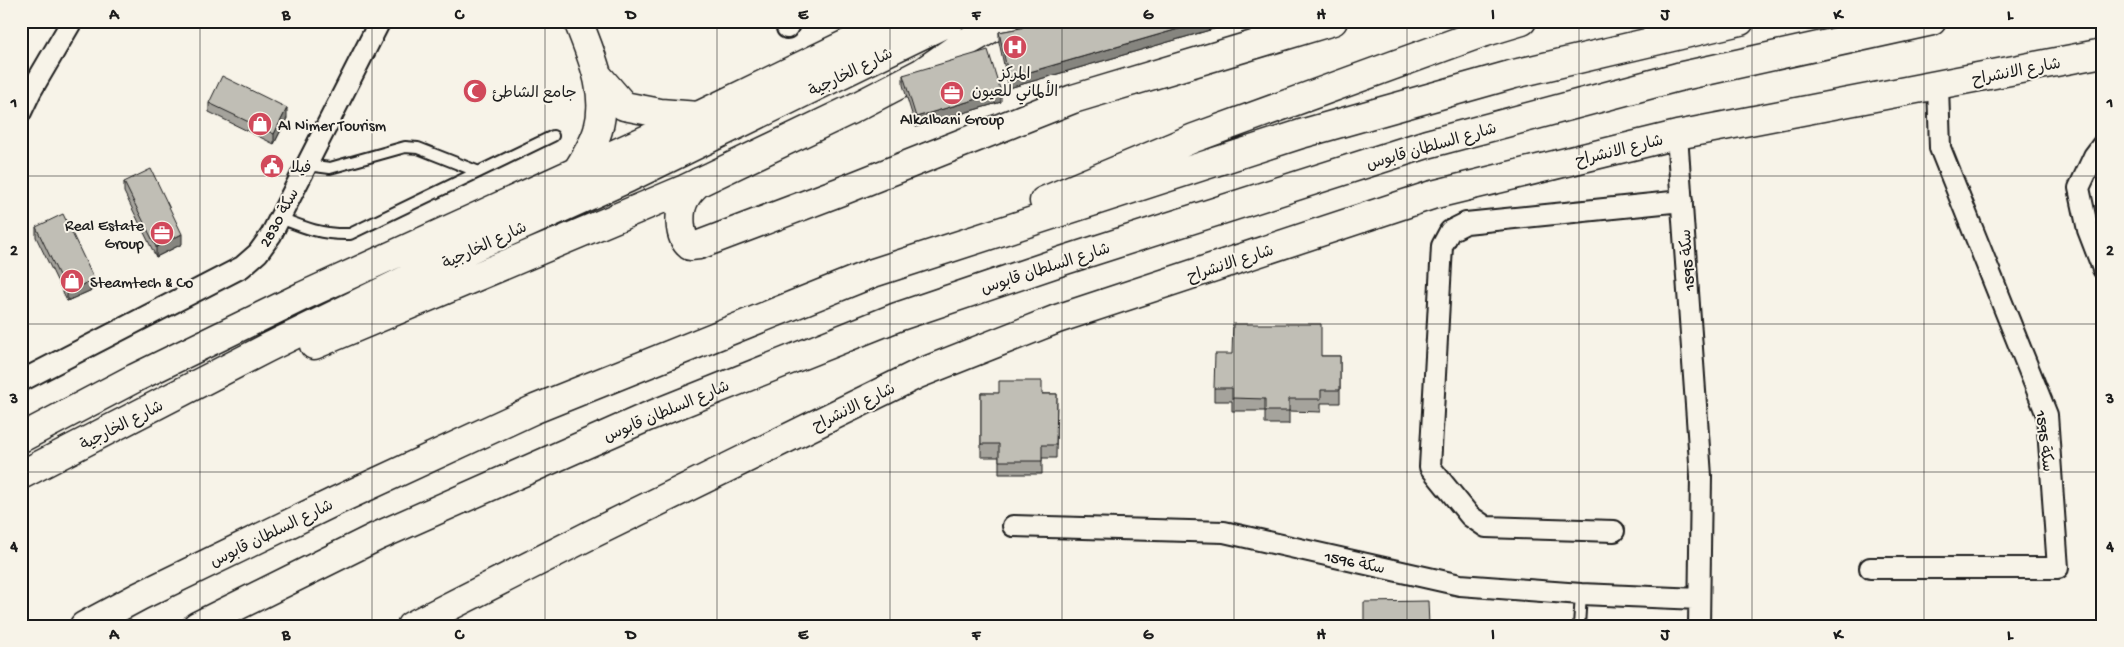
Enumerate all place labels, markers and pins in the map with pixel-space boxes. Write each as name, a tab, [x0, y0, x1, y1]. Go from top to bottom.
hospital icon: المركز الألماني للعيون	[1002, 34, 1028, 60]
place label: المركز الألماني للعيون	[972, 66, 1058, 105]
mosque icon: جامع الشاطئ	[462, 78, 488, 104]
office icon: Alkalbani Group	[939, 80, 965, 106]
place label: جامع الشاطئ	[492, 85, 577, 104]
shop icon: Al Nimer Tourism	[247, 111, 273, 137]
place label: Alkalbani Group	[900, 112, 1004, 131]
place label: Al Nimer Tourism	[278, 118, 387, 137]
public building icon: فيلا	[259, 153, 285, 179]
place label: فيلا	[290, 160, 311, 179]
place label: Real Estate Group	[65, 218, 145, 255]
office icon: Real Estate Group	[149, 220, 175, 246]
shop icon: Steamtech & Co	[59, 268, 85, 294]
place label: Steamtech & Co	[90, 275, 193, 294]

